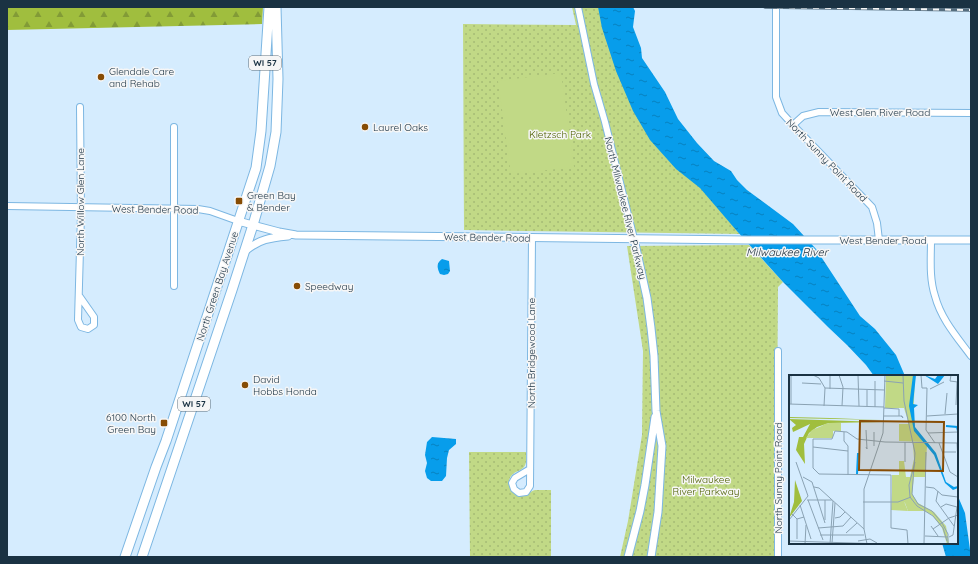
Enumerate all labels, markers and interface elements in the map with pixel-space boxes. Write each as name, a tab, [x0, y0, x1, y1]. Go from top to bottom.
road number: WI 57	[249, 56, 281, 70]
place label: Glendale Care and Rehab	[109, 65, 174, 90]
marker: Glendale Care and Rehab	[96, 72, 106, 82]
street label: West Glen River Road	[830, 106, 930, 119]
street label: North Sunny Point Road	[783, 116, 870, 205]
place label: Laurel Oaks	[373, 121, 428, 134]
marker: Laurel Oaks	[360, 122, 370, 132]
park label: Kletzsch Park	[529, 128, 591, 141]
street label: North Milwaukee River Parkway	[601, 135, 650, 281]
street label: North Willow Glen Lane	[74, 148, 87, 256]
place label: Green Bay & Bender	[247, 189, 296, 214]
marker: Green Bay & Bender	[234, 196, 244, 206]
street label: West Bender Road	[111, 202, 199, 217]
street label: North Green Bay Avenue	[194, 229, 241, 343]
street label: West Bender Road	[443, 230, 531, 245]
street label: West Bender Road	[840, 234, 927, 247]
water label: Milwaukee River	[746, 245, 830, 259]
place label: Speedway	[305, 280, 353, 293]
marker: Speedway	[292, 281, 302, 291]
street label: North Bridgewood Lane	[525, 297, 538, 408]
place label: David Hobbs Honda	[253, 373, 317, 398]
inset map	[789, 375, 958, 544]
marker: David Hobbs Honda	[240, 380, 250, 390]
road number: WI 57	[178, 397, 210, 411]
place label: 6100 North Green Bay	[106, 411, 156, 436]
marker: 6100 North Green Bay	[159, 418, 169, 428]
street label: North Sunny Point Road	[772, 423, 785, 533]
park label: Milwaukee River Parkway	[673, 473, 739, 498]

